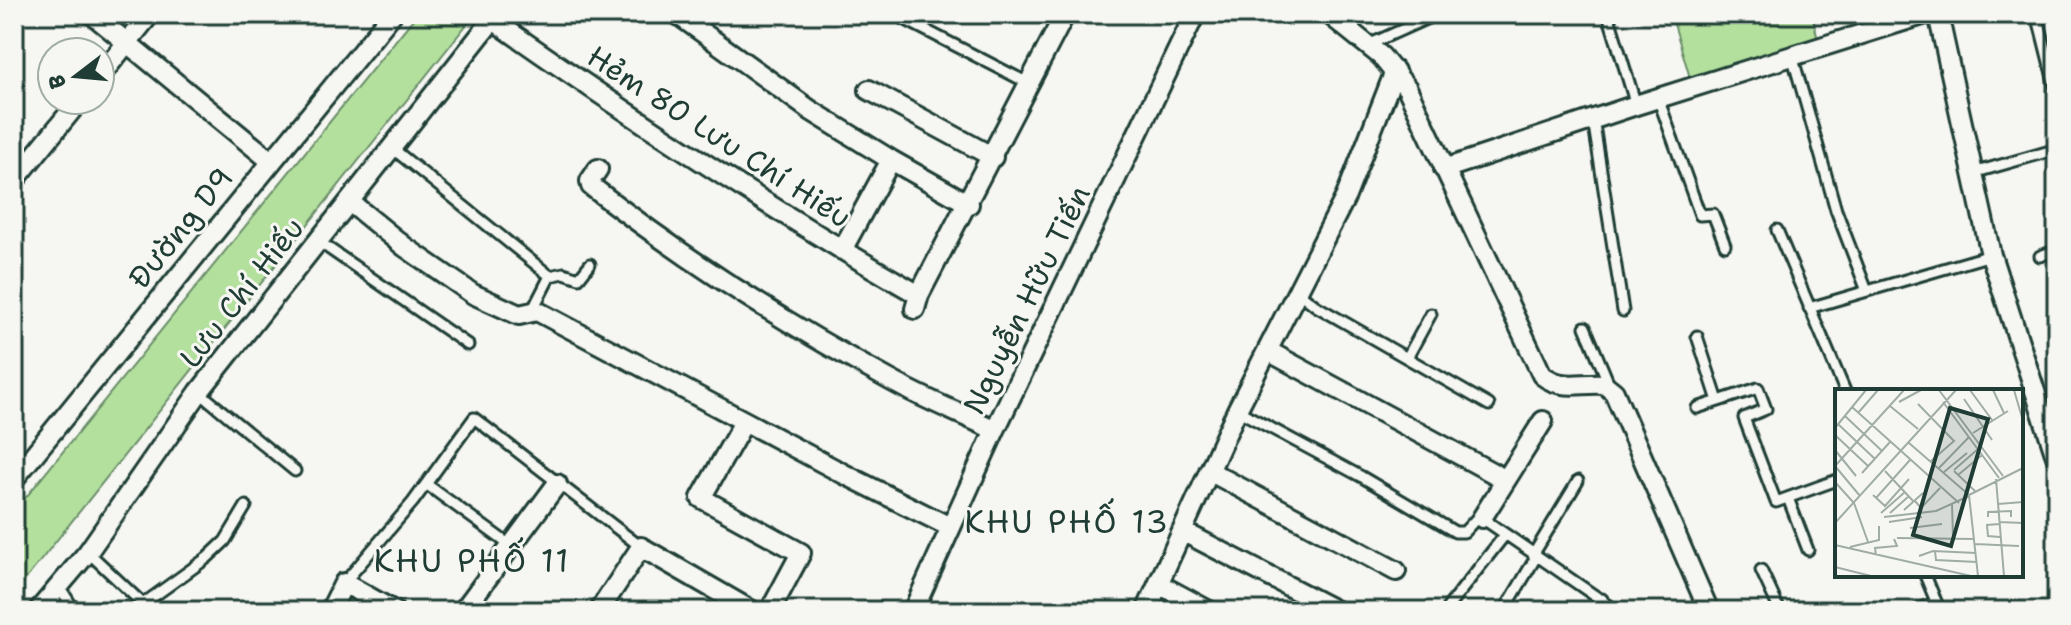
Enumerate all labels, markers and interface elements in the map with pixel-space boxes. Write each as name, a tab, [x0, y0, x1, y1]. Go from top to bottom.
north arrow	[36, 36, 116, 116]
street label: Hẻm 80 Lưu Chí Hiếu	[579, 36, 859, 237]
text: B	[41, 71, 73, 92]
street label: Đường D9	[119, 158, 242, 297]
street label: Nguyễn Hữu Tiến	[953, 178, 1100, 421]
street label: Lưu Chí Hiếu	[170, 209, 313, 377]
inset map	[1835, 389, 2023, 577]
district label: KHU PHỐ 13	[964, 498, 1170, 543]
district label: KHU PHỐ 11	[374, 537, 571, 582]

